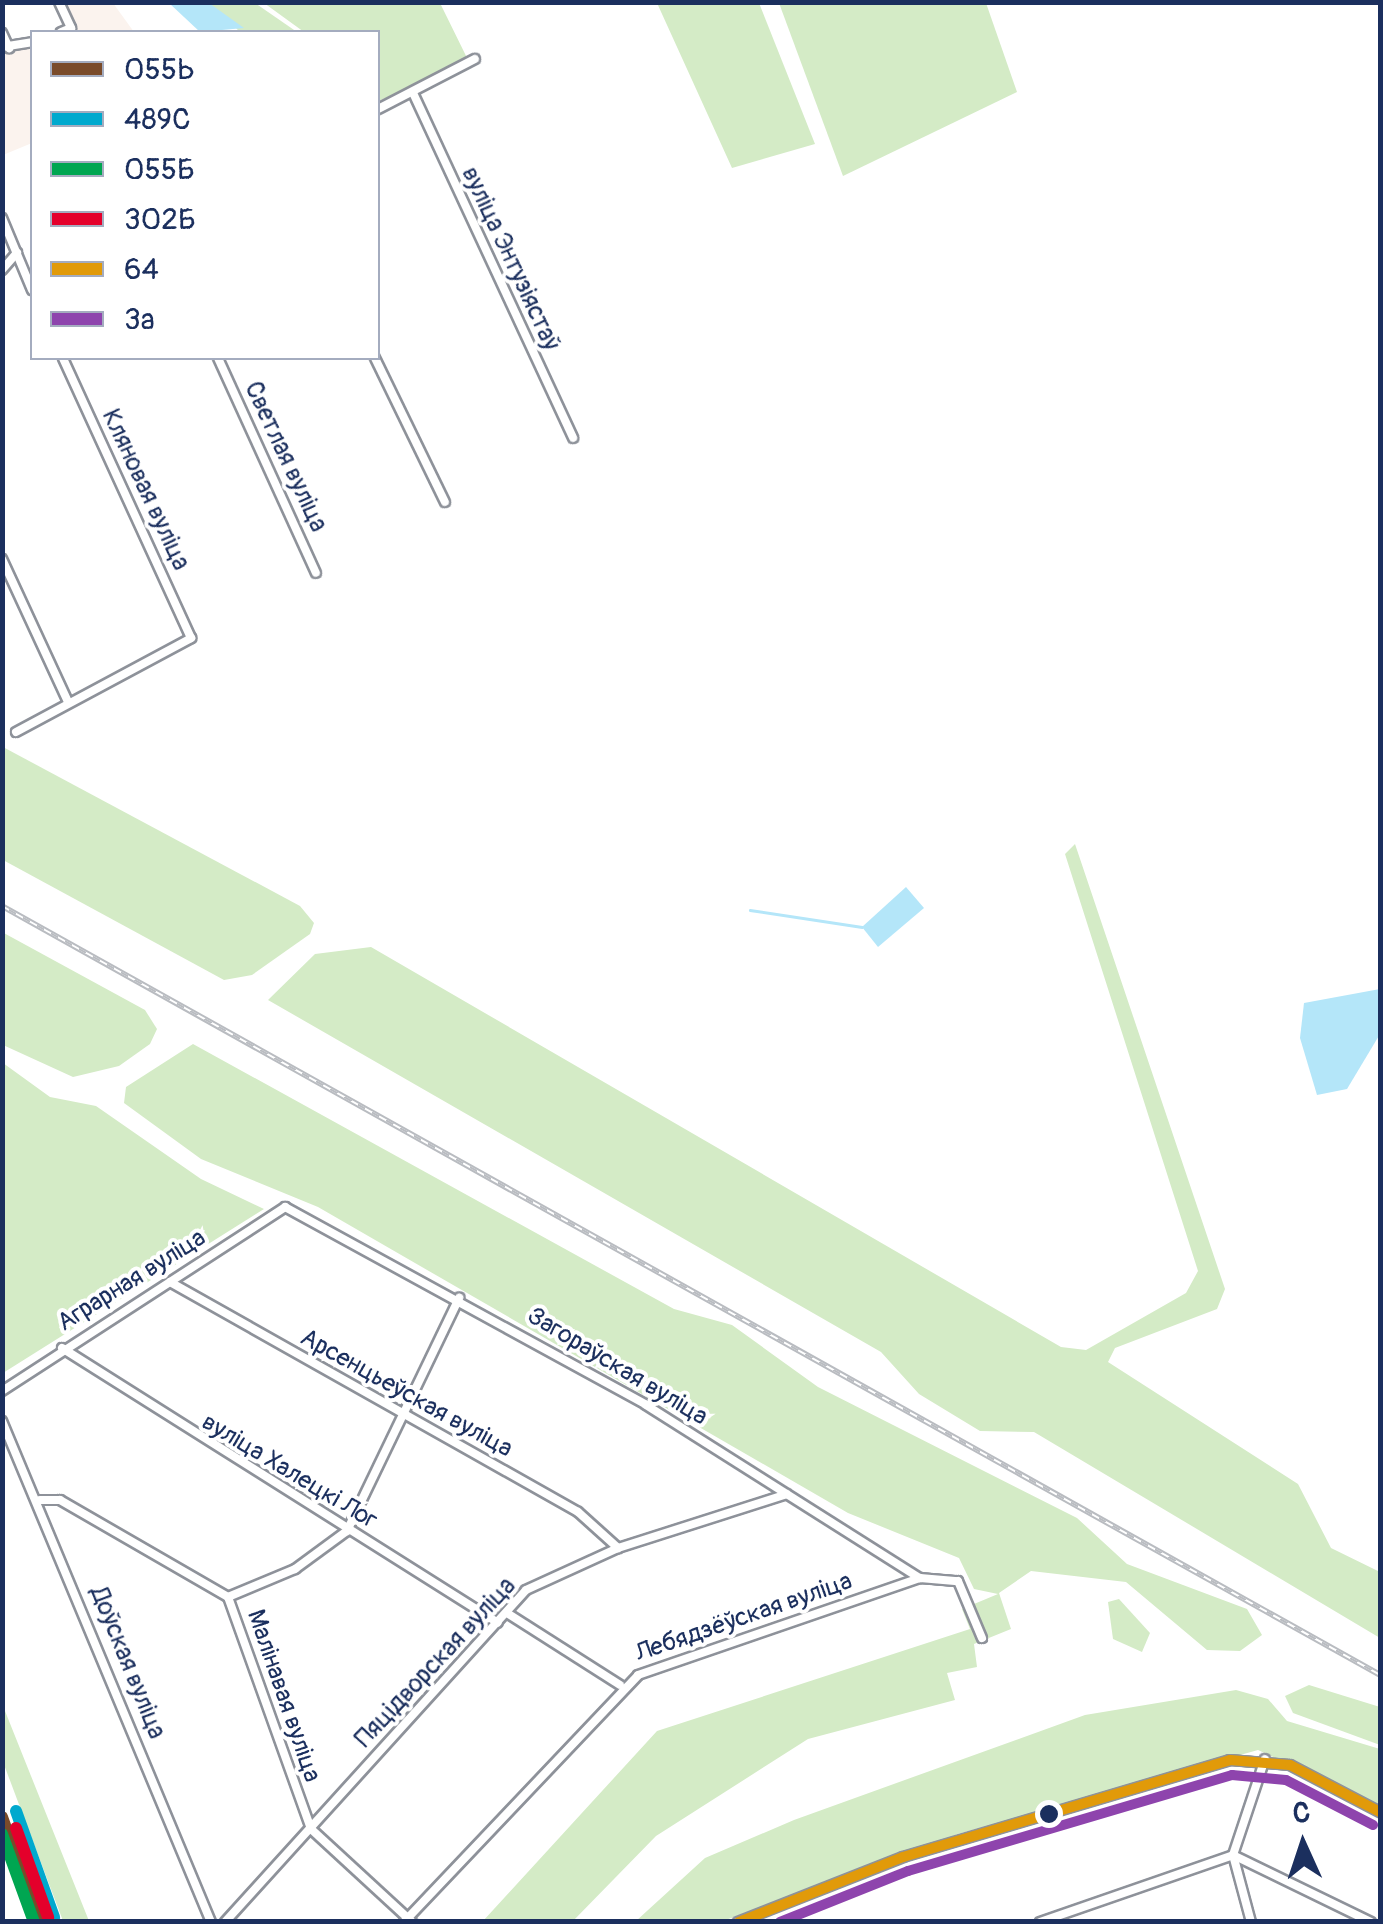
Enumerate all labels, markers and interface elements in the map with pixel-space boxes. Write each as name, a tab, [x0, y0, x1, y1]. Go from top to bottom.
legend	[30, 30, 380, 360]
text: 055Ь	[124, 51, 195, 88]
text: 489С	[124, 101, 190, 138]
text: 055Б	[124, 151, 195, 188]
street label: вуліца Энтузіястаў	[454, 162, 566, 356]
text: 302Б	[124, 201, 196, 238]
text: 64	[124, 251, 159, 288]
text: 3а	[124, 301, 155, 338]
street label: Светлая вуліца	[237, 377, 333, 537]
street label: Кляновая вуліца	[95, 405, 195, 575]
street label: Аграрная вуліца	[52, 1223, 212, 1339]
street label: Загораўская вуліца	[521, 1301, 713, 1433]
street label: Арсенцьеўская вуліца	[295, 1323, 517, 1465]
street label: вуліца Халецкі Лог	[196, 1408, 382, 1536]
street label: Лебядзёўская вуліца	[632, 1567, 856, 1669]
street label: Пяцідворская вуліца	[349, 1572, 523, 1754]
street label: Доўская вуліца	[83, 1583, 171, 1743]
street label: Малінавая вуліца	[239, 1606, 327, 1786]
north arrow	[1253, 1794, 1353, 1894]
text: С	[1292, 1796, 1311, 1831]
unlabelled marker	[1039, 1804, 1059, 1824]

